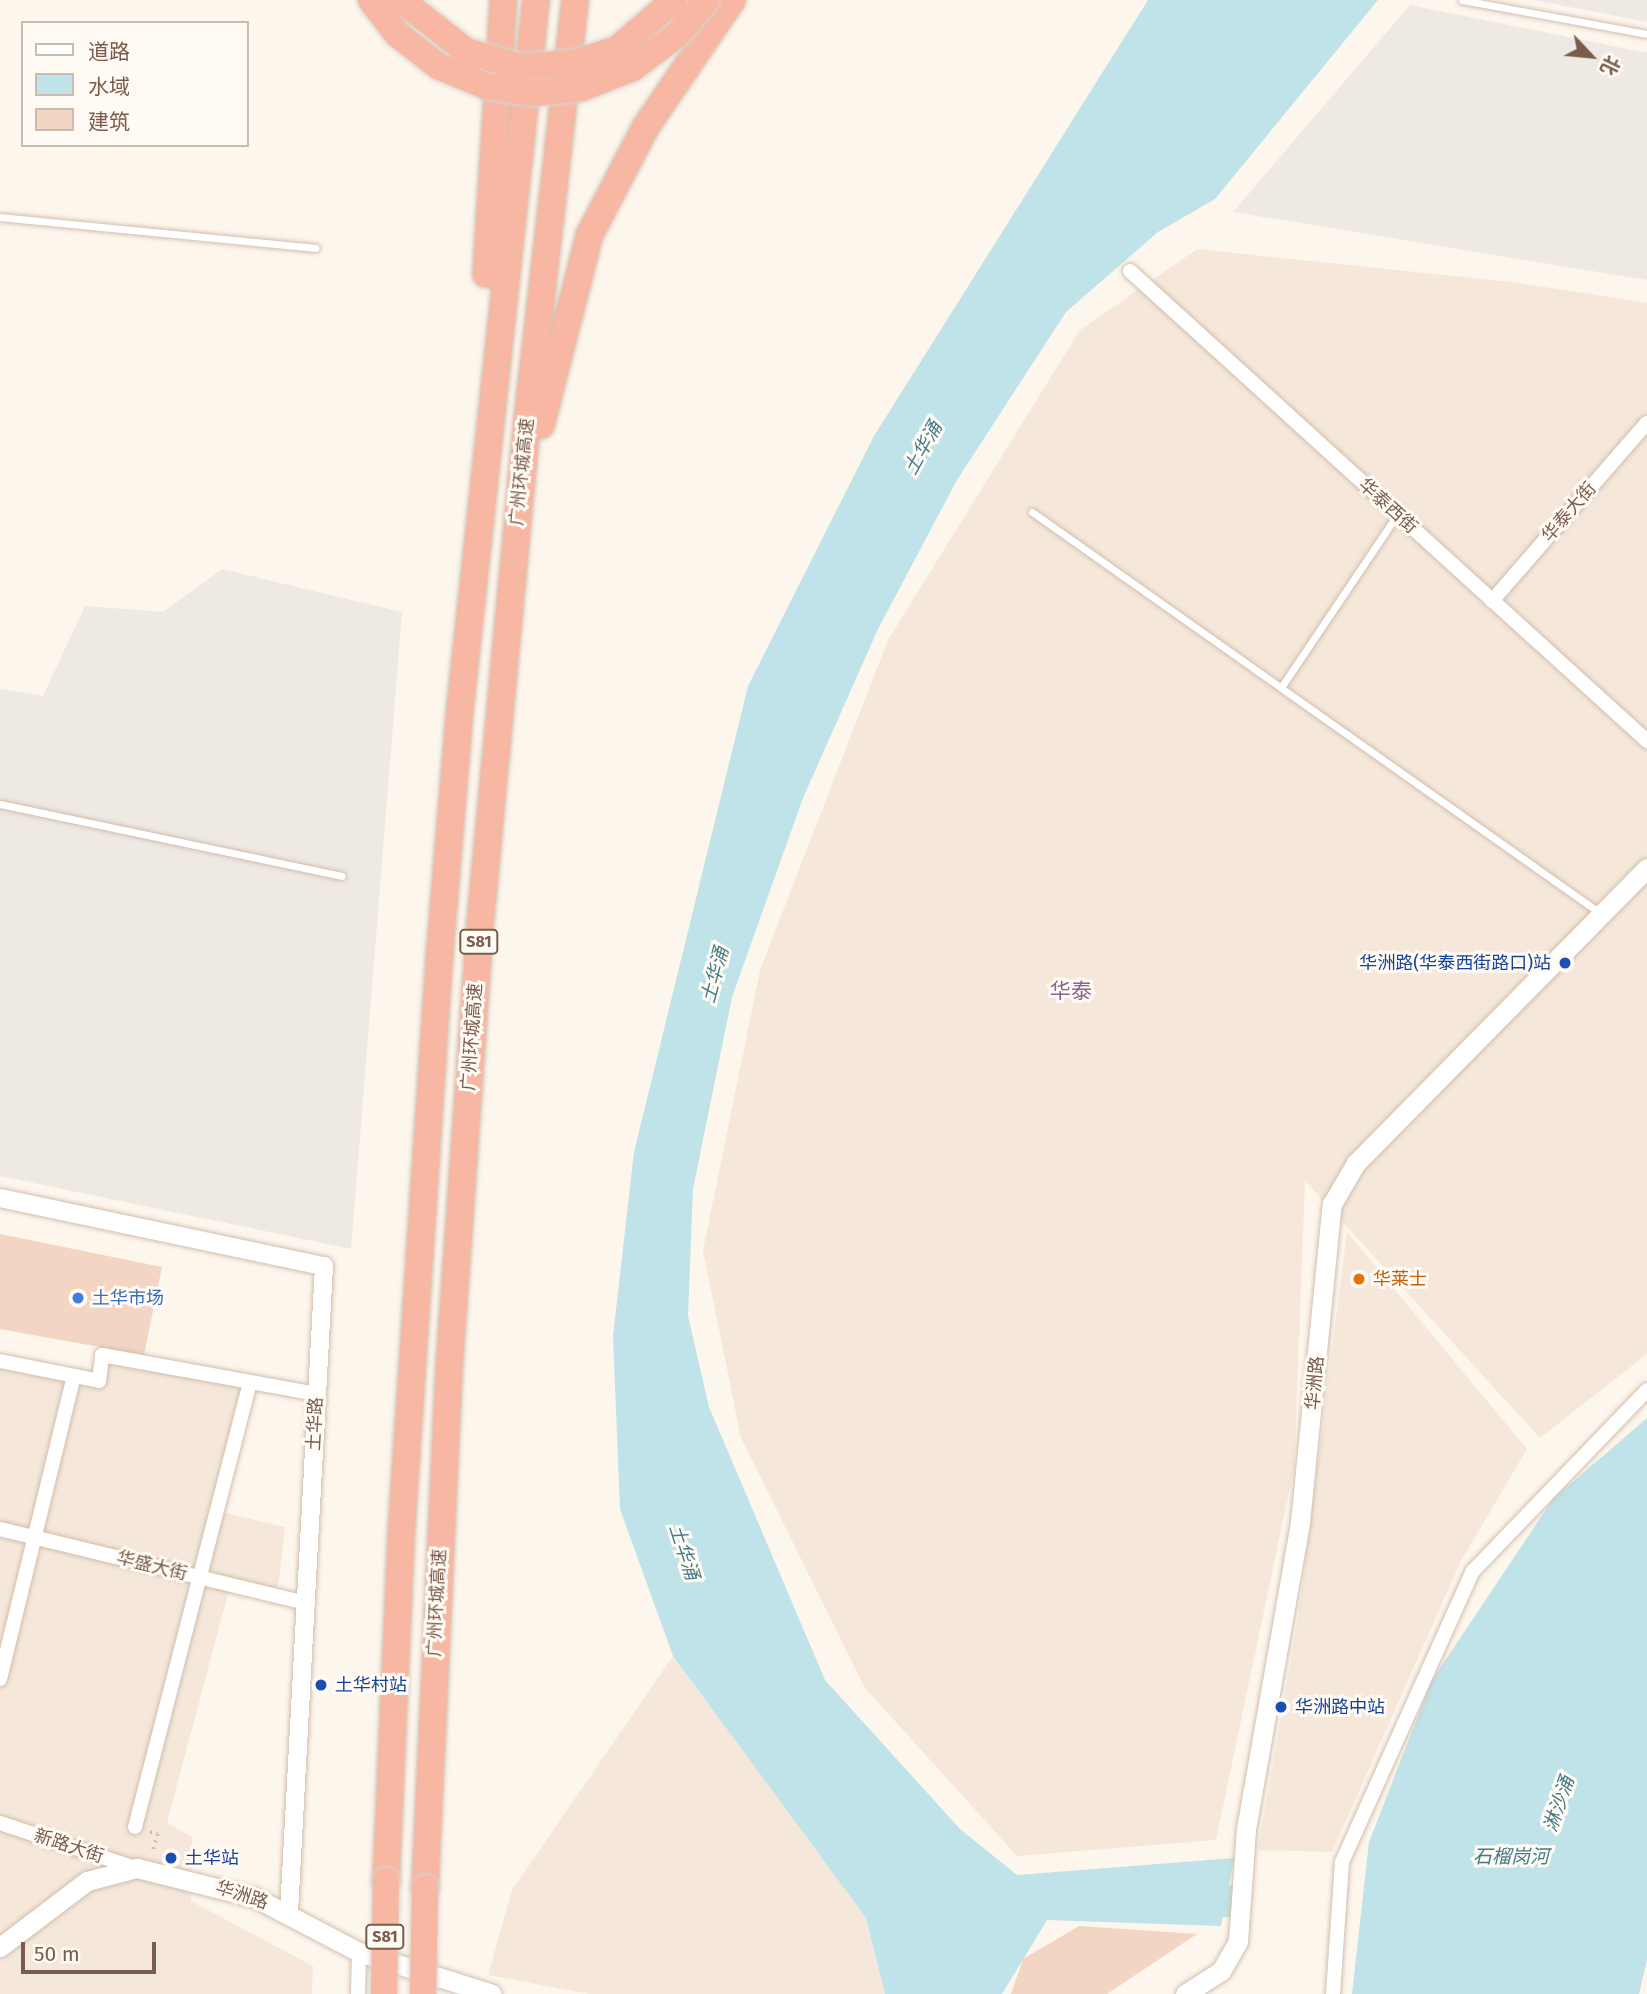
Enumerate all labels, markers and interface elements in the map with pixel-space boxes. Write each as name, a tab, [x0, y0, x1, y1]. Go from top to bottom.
legend	[21, 21, 248, 147]
north arrow	[1556, 21, 1626, 91]
text: 道路	[88, 39, 130, 65]
text: 北	[1596, 52, 1625, 79]
text: 水域	[88, 74, 130, 100]
text: 建筑	[88, 109, 130, 135]
street label: 广州环城高速	[506, 417, 538, 527]
water label: 土华涌	[899, 418, 947, 478]
street label: 华泰西街	[1354, 474, 1422, 538]
street label: 华泰大街	[1537, 478, 1601, 546]
road number: S81	[458, 930, 500, 954]
water label: 土华涌	[697, 945, 733, 1005]
place label: 华洲路(华泰西街路口)站	[1359, 952, 1551, 974]
marker: 华洲路(华泰西街路口)站	[1557, 955, 1573, 971]
district label: 华泰	[1050, 978, 1092, 1004]
street label: 广州环城高速	[457, 982, 487, 1092]
place label: 华莱士	[1373, 1268, 1427, 1290]
marker: 华莱士	[1351, 1271, 1367, 1287]
place label: 土华市场	[92, 1287, 164, 1309]
marker: 土华市场	[70, 1290, 86, 1306]
street label: 华洲路	[1302, 1355, 1328, 1411]
street label: 土华路	[303, 1396, 327, 1452]
water label: 土华涌	[664, 1521, 704, 1583]
street label: 华盛大街	[114, 1547, 190, 1585]
street label: 广州环城高速	[423, 1549, 451, 1657]
place label: 土华村站	[335, 1674, 407, 1696]
marker: 土华村站	[313, 1677, 329, 1693]
place label: 华洲路中站	[1295, 1696, 1385, 1718]
marker: 华洲路中站	[1273, 1699, 1289, 1715]
water label: 淋沙涌	[1539, 1773, 1579, 1835]
street label: 新路大街	[31, 1825, 107, 1867]
water label: 石榴岗河	[1473, 1846, 1549, 1868]
place label: 土华站	[185, 1847, 239, 1869]
marker: 土华站	[163, 1850, 179, 1866]
street label: 华洲路	[213, 1876, 271, 1914]
road number: S81	[364, 1924, 406, 1950]
scale bar	[24, 1927, 159, 1971]
text: 50 m	[34, 1941, 80, 1967]

